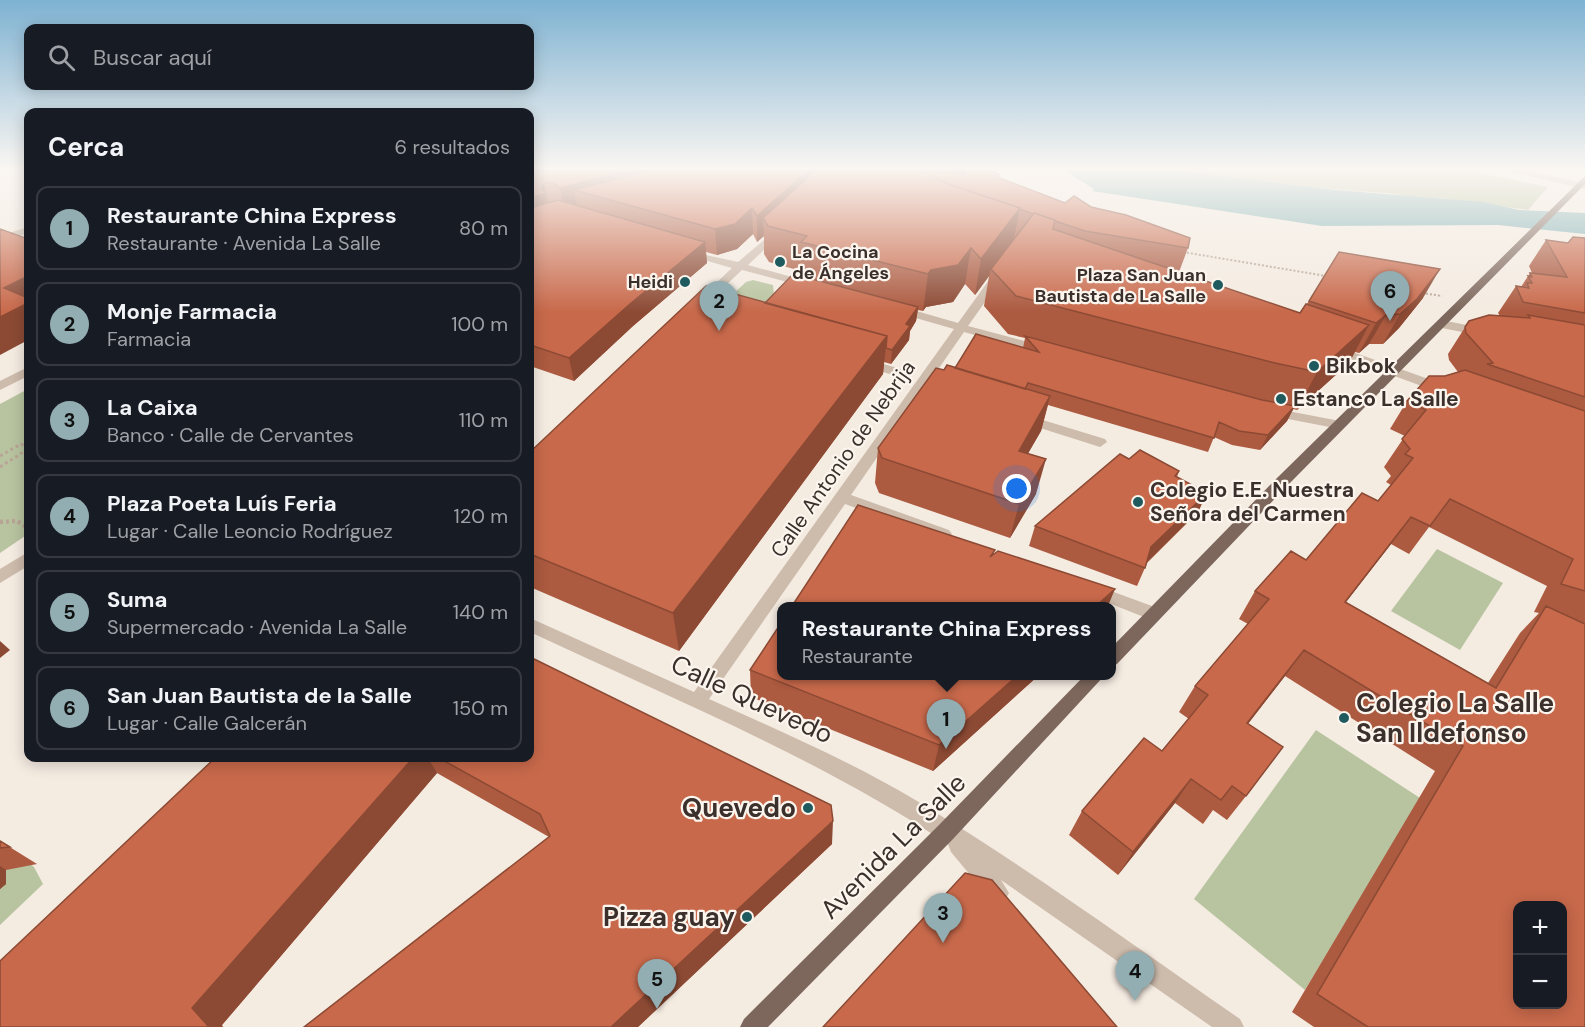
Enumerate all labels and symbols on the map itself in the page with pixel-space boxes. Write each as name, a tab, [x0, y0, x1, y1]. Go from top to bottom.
place label: La Cocina de Ángeles	[792, 240, 889, 285]
marker: La Cocina de Ángeles	[773, 255, 787, 269]
place label: Plaza San Juan Bautista de La Salle	[1035, 263, 1206, 308]
place label: Heidi	[628, 270, 673, 294]
pin: 6	[1370, 272, 1410, 321]
marker: Heidi	[678, 275, 692, 289]
marker: Plaza San Juan Bautista de La Salle	[1211, 278, 1225, 292]
pin: 2	[700, 282, 738, 331]
place label: Bikbok	[1326, 352, 1396, 380]
street label: Calle Antonio de Nebrija	[764, 355, 922, 563]
marker: Bikbok	[1307, 359, 1321, 373]
place label: Estanco La Salle	[1293, 385, 1459, 413]
marker: Estanco La Salle	[1274, 392, 1288, 406]
your location	[1002, 474, 1031, 503]
place label: Colegio E.E. Nuestra Señora del Carmen	[1150, 476, 1354, 528]
marker: Colegio E.E. Nuestra Señora del Carmen	[1131, 495, 1145, 509]
street label: Calle Quevedo	[666, 647, 838, 751]
place label: Colegio La Salle San Ildefonso	[1356, 686, 1554, 750]
pin: 1	[926, 700, 966, 749]
marker: Colegio La Salle San Ildefonso	[1337, 711, 1351, 725]
street label: Avenida La Salle	[813, 766, 973, 926]
place label: Quevedo	[682, 791, 796, 825]
marker: Quevedo	[801, 801, 815, 815]
pin: 3	[924, 894, 962, 943]
place label: Pizza guay	[603, 900, 735, 934]
marker: Pizza guay	[740, 910, 754, 924]
pin: 4	[1116, 952, 1154, 1001]
pin: 5	[638, 960, 676, 1009]

